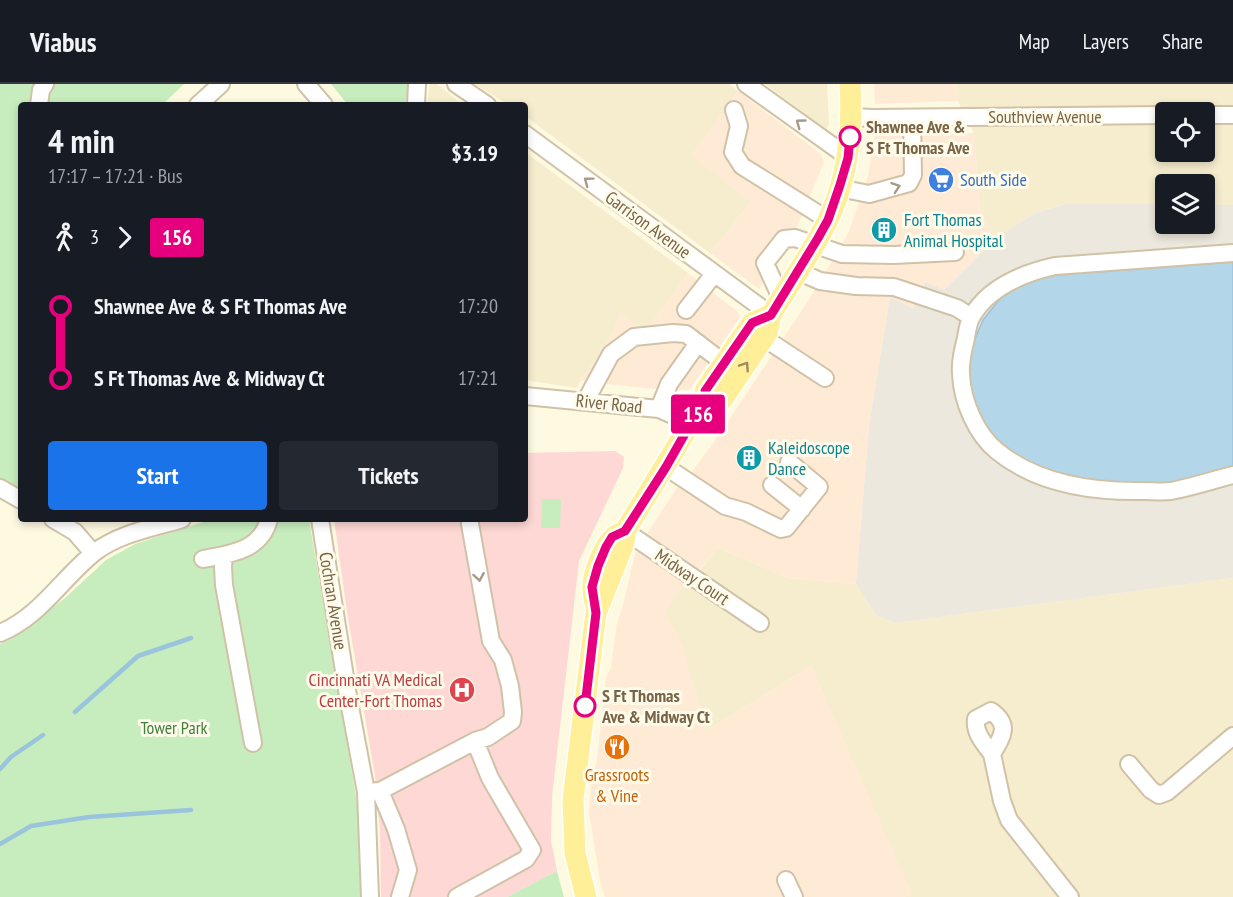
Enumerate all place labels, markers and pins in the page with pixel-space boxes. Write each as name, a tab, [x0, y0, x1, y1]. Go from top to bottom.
place label: Shawnee Ave & S Ft Thomas Ave	[866, 115, 970, 159]
marker: Shawnee Ave & S Ft Thomas Ave	[839, 126, 861, 148]
supermarket icon: South Side	[926, 165, 956, 195]
place label: South Side	[960, 168, 1027, 191]
place label: Fort Thomas Animal Hospital	[904, 208, 1004, 252]
building icon: Fort Thomas Animal Hospital	[869, 215, 899, 245]
place label: Kaleidoscope Dance	[768, 436, 850, 480]
building icon: Kaleidoscope Dance	[734, 443, 764, 473]
place label: Cincinnati VA Medical Center-Fort Thomas	[309, 668, 443, 712]
hospital icon: Cincinnati VA Medical Center-Fort Thomas	[447, 675, 477, 705]
place label: S Ft Thomas Ave & Midway Ct	[601, 684, 710, 728]
marker: S Ft Thomas Ave & Midway Ct	[574, 695, 596, 717]
restaurant icon: Grassroots & Vine	[602, 732, 632, 762]
place label: Grassroots & Vine	[585, 763, 649, 807]

